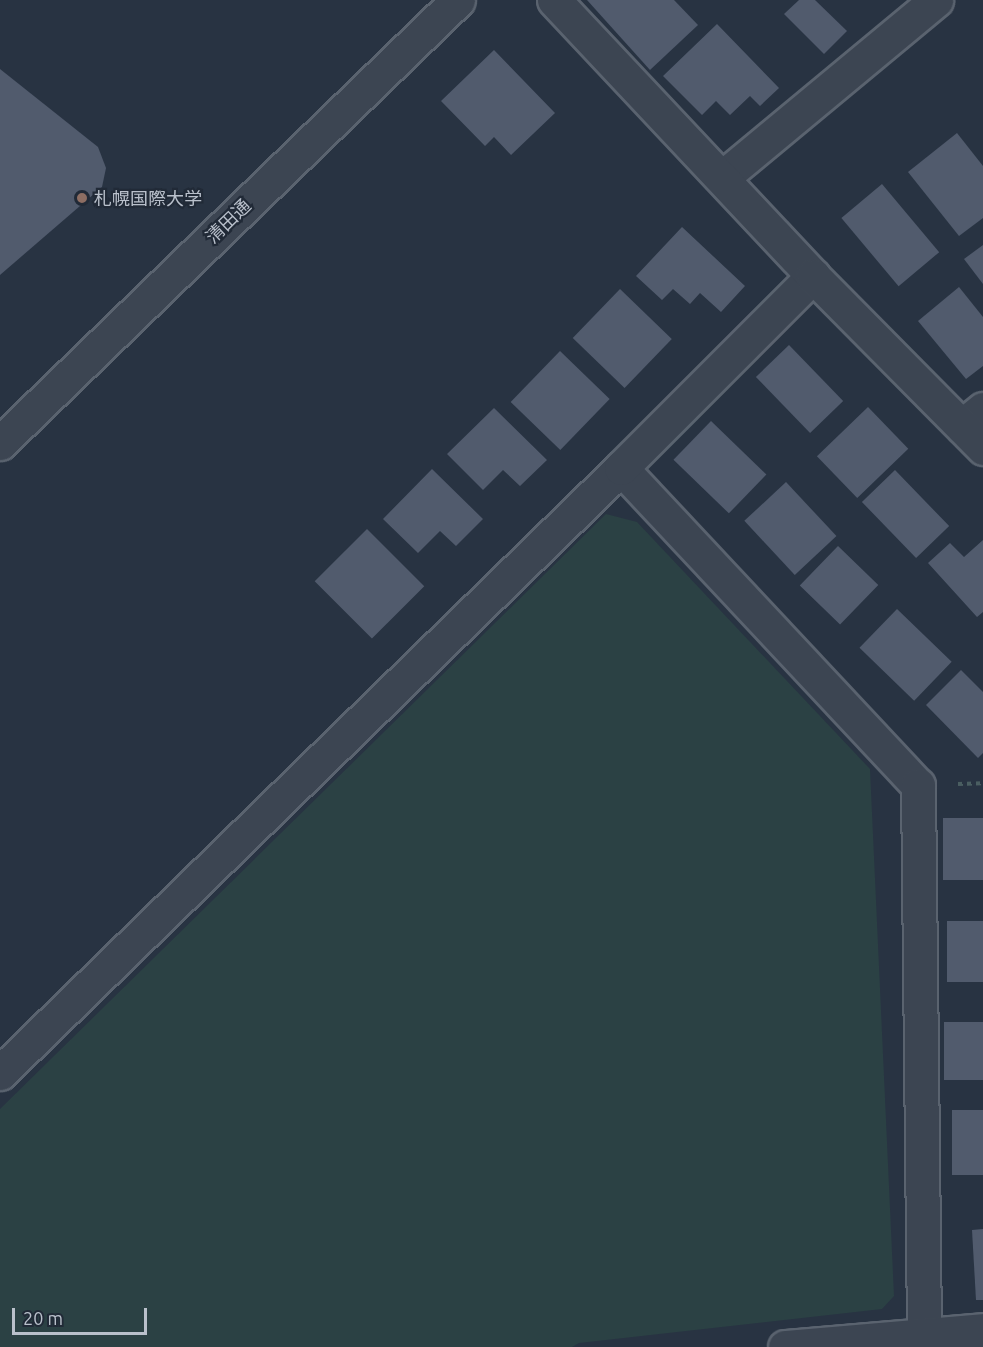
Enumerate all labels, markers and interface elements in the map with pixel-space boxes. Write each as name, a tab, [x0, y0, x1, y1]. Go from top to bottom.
place label: 札幌国際大学	[94, 187, 202, 209]
marker: 札幌国際大学	[75, 191, 89, 205]
street label: 清田通	[201, 194, 255, 248]
scale bar	[15, 1296, 150, 1334]
text: 20 m	[23, 1308, 63, 1328]

